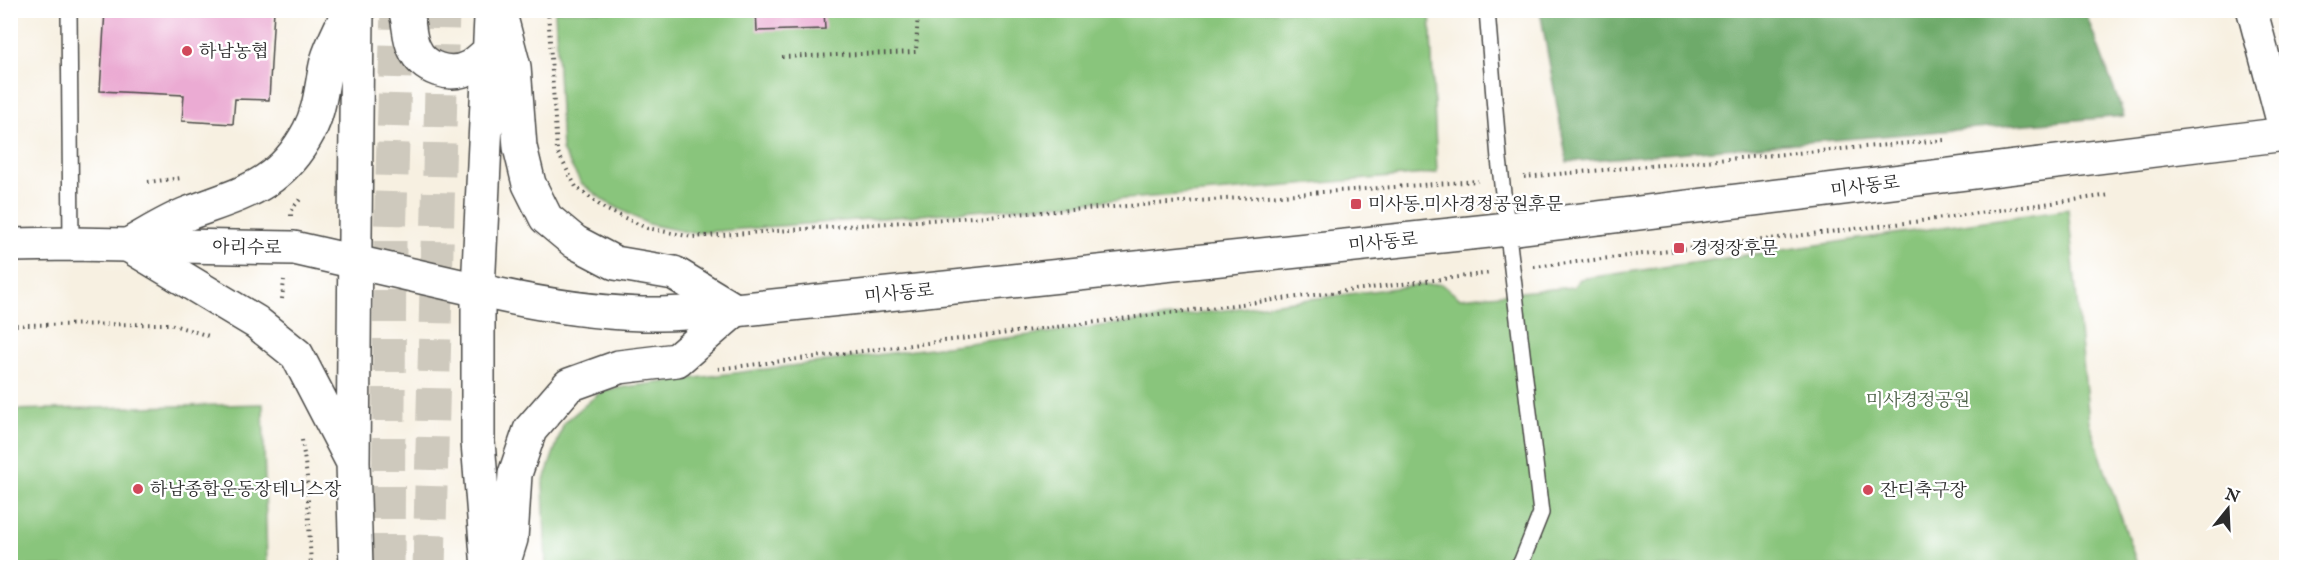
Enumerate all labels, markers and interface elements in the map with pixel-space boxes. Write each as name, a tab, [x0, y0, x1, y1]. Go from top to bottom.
place label: 하남농협	[199, 41, 269, 64]
marker: 하남농협	[180, 44, 194, 58]
street label: 미사동로	[1829, 172, 1901, 203]
place label: 미사동.미사경정공원후문	[1368, 194, 1564, 217]
marker: 미사동.미사경정공원후문	[1349, 197, 1363, 211]
street label: 미사동로	[1347, 228, 1419, 259]
street label: 아리수로	[212, 236, 282, 261]
place label: 경정장후문	[1691, 238, 1779, 261]
marker: 경정장후문	[1672, 241, 1686, 255]
street label: 미사동로	[863, 279, 935, 310]
park label: 미사경정공원	[1866, 390, 1970, 413]
place label: 하남종합운동장테니스장	[150, 479, 342, 502]
north arrow	[2198, 479, 2258, 539]
place label: 잔디축구장	[1880, 480, 1968, 503]
marker: 하남종합운동장테니스장	[131, 482, 145, 496]
marker: 잔디축구장	[1861, 483, 1875, 497]
text: N	[2221, 485, 2242, 508]

